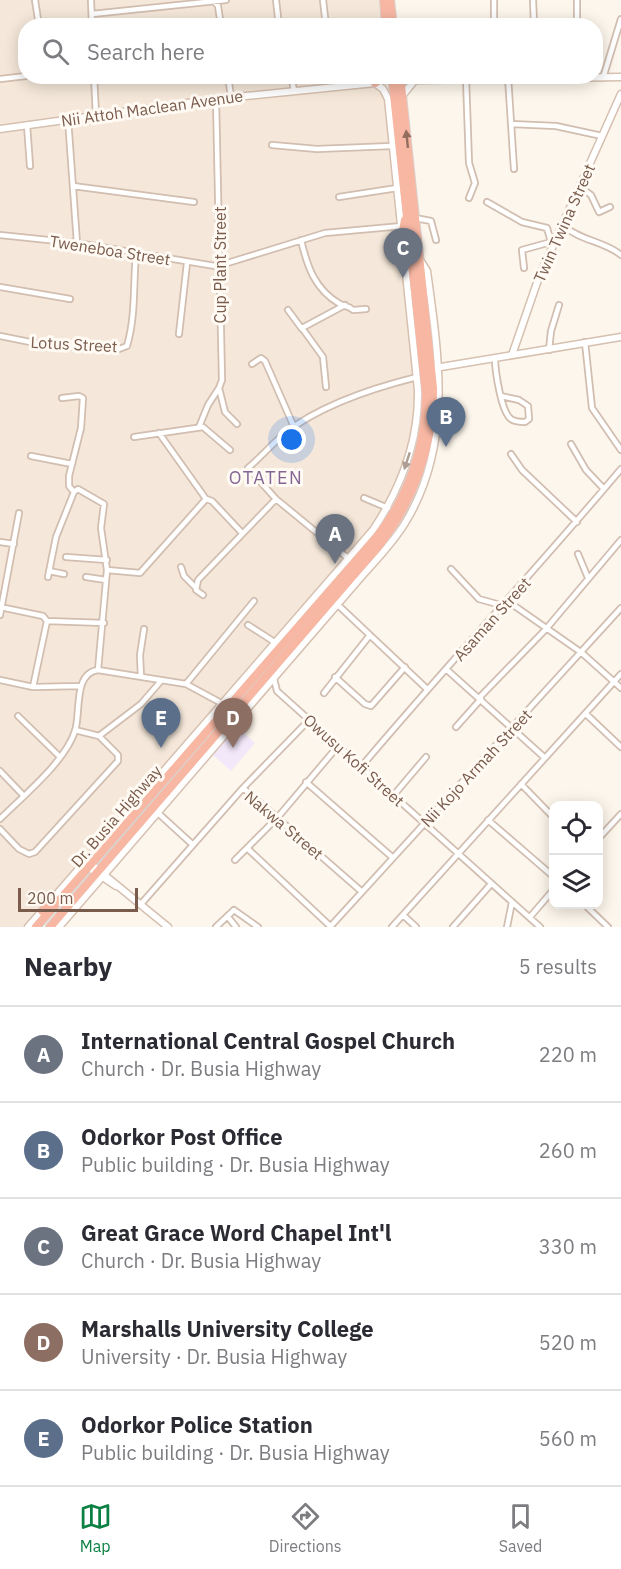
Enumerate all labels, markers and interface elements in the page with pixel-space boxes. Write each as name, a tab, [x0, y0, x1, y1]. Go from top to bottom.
search box	[18, 18, 603, 84]
icon: search	[39, 35, 72, 68]
text: Search here	[87, 37, 205, 66]
street label: Nii Attoh Maclean Avenue	[60, 85, 245, 131]
one-way arrow	[402, 130, 411, 149]
street label: Twin Twina Street	[529, 161, 599, 285]
street label: Cup Plant Street	[210, 206, 230, 324]
pin: C	[384, 228, 422, 278]
street label: Tweneboa Street	[48, 231, 172, 269]
street label: Lotus Street	[30, 332, 118, 356]
pin: B	[426, 398, 466, 447]
your location	[277, 425, 306, 454]
one-way arrow	[402, 452, 412, 470]
district label: OTATEN	[229, 466, 303, 489]
pin: A	[316, 514, 354, 564]
street label: Asaman Street	[449, 573, 535, 665]
pin: E	[142, 698, 180, 748]
pin: D	[214, 698, 252, 748]
street label: Nii Kojo Armah Street	[416, 705, 536, 831]
street label: Owusu Kofi Street	[299, 710, 409, 810]
street label: Dr. Busia Highway	[66, 761, 166, 871]
street label: Nakwa Street	[241, 786, 327, 864]
map controls	[549, 801, 603, 909]
button: locate	[549, 801, 603, 855]
button: layers	[549, 855, 603, 909]
scale bar	[18, 885, 138, 912]
text: 200 m	[27, 888, 74, 908]
text: Nearby	[24, 949, 112, 983]
text: 5 results	[519, 953, 597, 980]
text: International Central Gospel Church	[81, 1026, 455, 1055]
text: A	[37, 1041, 50, 1068]
text: 220 m	[539, 1041, 597, 1068]
text: Church · Dr. Busia Highway	[81, 1055, 321, 1082]
text: Odorkor Post Office	[81, 1122, 283, 1151]
text: B	[37, 1137, 50, 1164]
text: 260 m	[539, 1137, 597, 1164]
text: Public building · Dr. Busia Highway	[81, 1151, 390, 1178]
text: Great Grace Word Chapel Int'l	[81, 1218, 392, 1247]
text: C	[37, 1233, 50, 1260]
text: 330 m	[539, 1233, 597, 1260]
text: Church · Dr. Busia Highway	[81, 1247, 321, 1274]
text: Marshalls University College	[81, 1314, 374, 1343]
text: D	[37, 1329, 50, 1356]
text: 520 m	[539, 1329, 597, 1356]
text: University · Dr. Busia Highway	[81, 1343, 347, 1370]
text: Odorkor Police Station	[81, 1410, 313, 1439]
text: E	[37, 1425, 50, 1452]
text: 560 m	[539, 1425, 597, 1452]
text: Public building · Dr. Busia Highway	[81, 1439, 390, 1466]
tab: Map	[79, 1500, 112, 1556]
tab: Directions	[269, 1500, 342, 1556]
tab: Saved	[499, 1500, 542, 1556]

